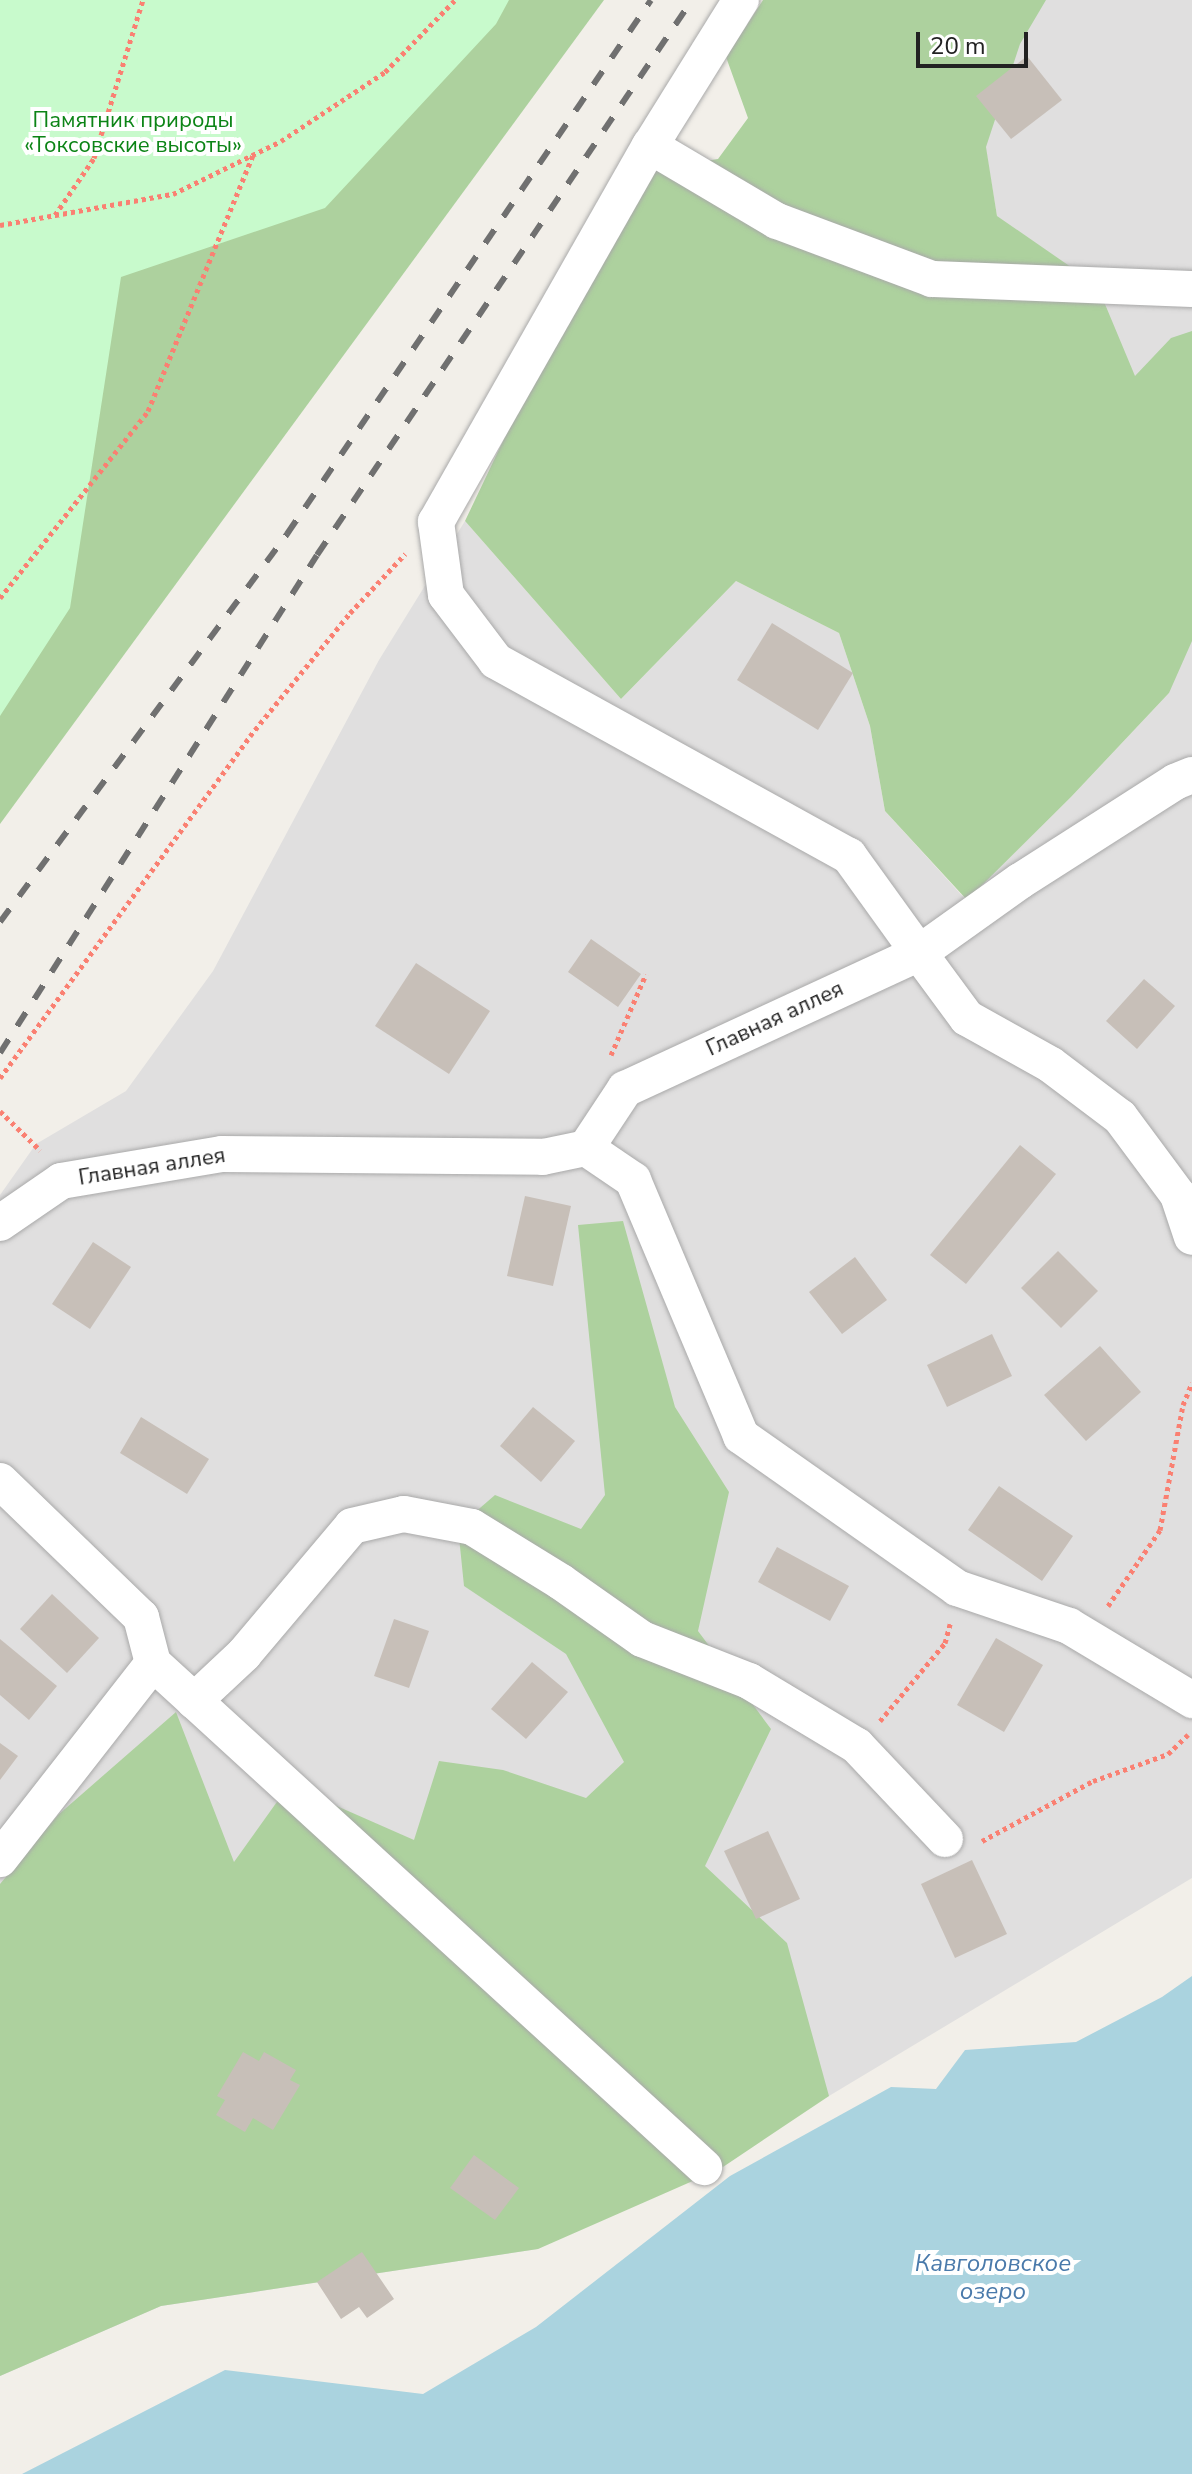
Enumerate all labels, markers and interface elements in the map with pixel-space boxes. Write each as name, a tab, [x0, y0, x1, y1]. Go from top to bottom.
scale bar	[920, 16, 1032, 66]
text: 20 m	[930, 30, 986, 62]
park label: Памятник природы «Токсовские высоты»	[24, 107, 242, 158]
street label: Главная аллея	[702, 976, 848, 1062]
street label: Главная аллея	[77, 1142, 227, 1192]
water label: Кавголовское озеро	[915, 2250, 1071, 2306]

